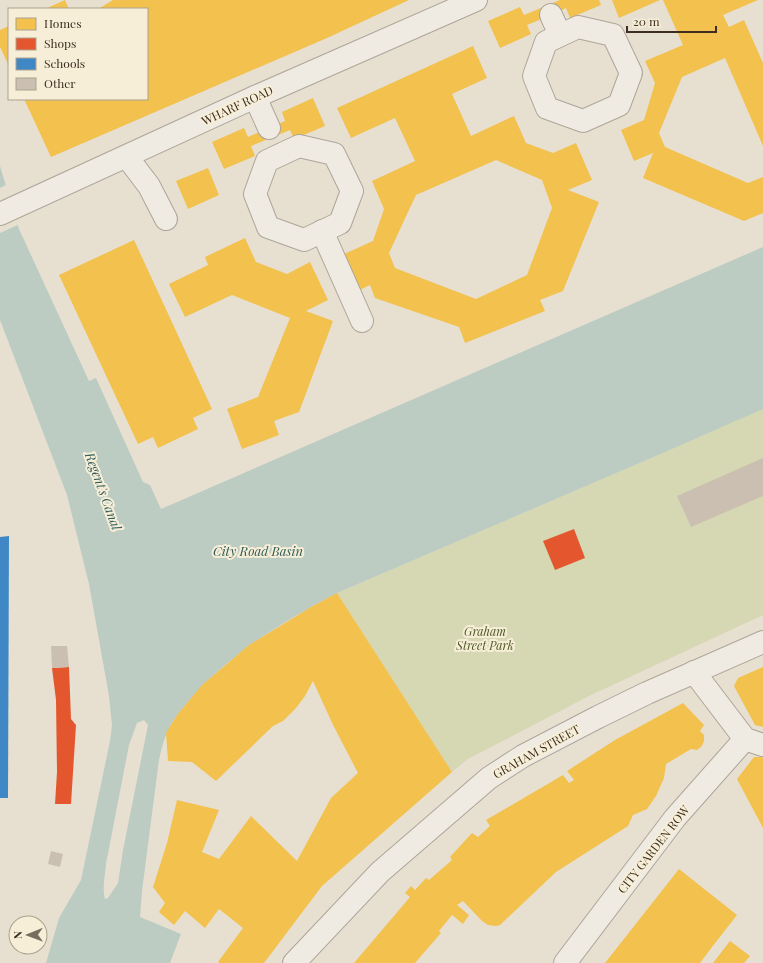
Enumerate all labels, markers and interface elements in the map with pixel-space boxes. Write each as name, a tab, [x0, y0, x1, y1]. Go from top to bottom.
legend	[8, 8, 148, 100]
scale bar	[627, 8, 716, 34]
text: 20 m	[633, 13, 660, 29]
text: Homes	[44, 15, 82, 31]
text: Shops	[44, 35, 76, 51]
text: Schools	[44, 55, 85, 71]
text: Other	[44, 75, 76, 91]
street label: WHARF ROAD	[198, 81, 276, 129]
water label: Regent's Canal	[82, 449, 126, 534]
water label: City Road Basin	[213, 542, 303, 559]
park label: Graham Street Park	[455, 623, 514, 653]
street label: GRAHAM STREET	[490, 720, 583, 782]
street label: CITY GARDEN ROW	[614, 802, 693, 896]
north arrow	[8, 915, 48, 955]
text: N	[10, 931, 25, 939]

